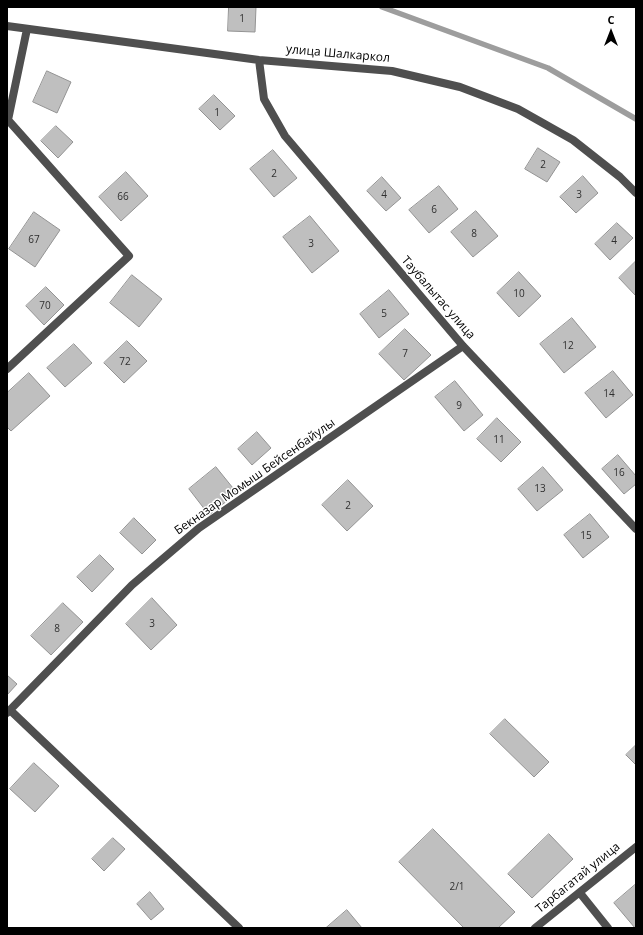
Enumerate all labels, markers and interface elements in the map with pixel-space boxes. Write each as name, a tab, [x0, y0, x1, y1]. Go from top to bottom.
north arrow	[591, 12, 631, 52]
text: С	[607, 12, 615, 27]
house number: 1	[239, 13, 245, 25]
street label: улица Шалкаркол	[285, 42, 391, 66]
house number: 1	[214, 107, 220, 119]
house number: 2	[540, 159, 546, 171]
house number: 2	[271, 168, 277, 180]
house number: 4	[381, 189, 387, 201]
house number: 3	[576, 189, 582, 201]
house number: 66	[117, 191, 129, 203]
house number: 6	[431, 204, 437, 216]
house number: 8	[471, 228, 477, 240]
house number: 67	[28, 234, 40, 246]
house number: 4	[611, 235, 617, 247]
house number: 3	[308, 238, 314, 250]
street label: Таубалытас улица	[398, 254, 478, 342]
house number: 10	[513, 288, 525, 300]
house number: 70	[39, 300, 51, 312]
house number: 5	[381, 308, 387, 320]
house number: 12	[562, 340, 574, 352]
house number: 7	[402, 348, 408, 360]
house number: 72	[119, 356, 131, 368]
house number: 14	[603, 388, 615, 400]
house number: 9	[456, 400, 462, 412]
street label: Бекназар Момыш Бейсенбайулы	[172, 416, 338, 538]
house number: 11	[493, 434, 505, 446]
house number: 16	[613, 467, 625, 479]
house number: 13	[534, 483, 546, 495]
house number: 2	[345, 500, 351, 512]
house number: 15	[580, 530, 592, 542]
house number: 3	[149, 618, 155, 630]
house number: 8	[54, 623, 60, 635]
street label: Тарбагатай улица	[533, 840, 623, 916]
house number: 2/1	[449, 881, 465, 893]

